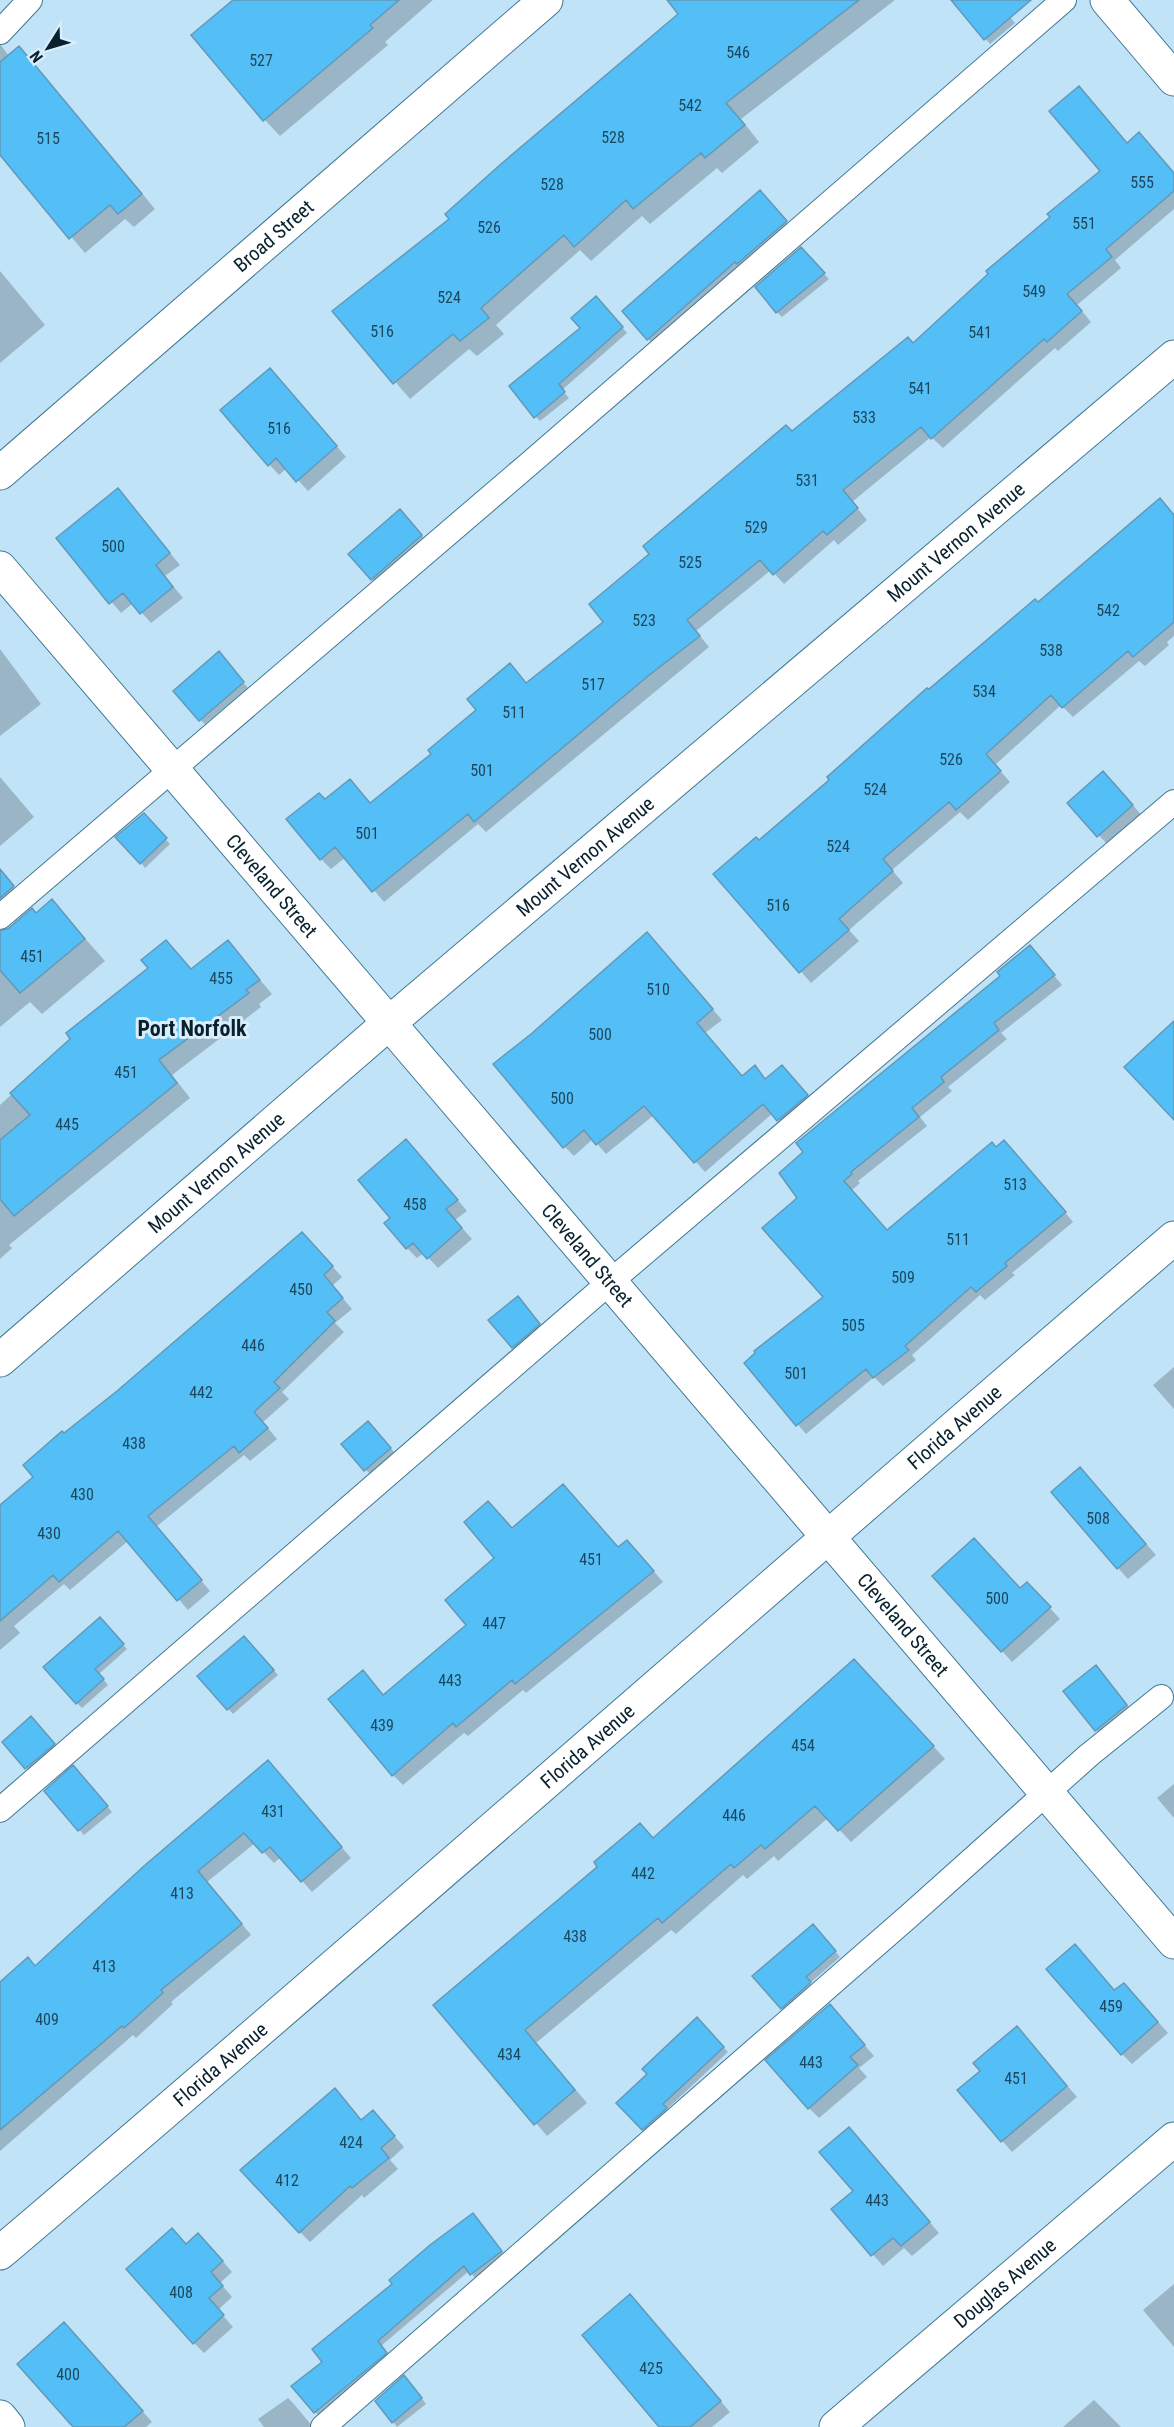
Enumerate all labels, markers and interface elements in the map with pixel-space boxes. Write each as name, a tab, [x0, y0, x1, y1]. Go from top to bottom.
north arrow	[18, 18, 78, 78]
house number: 546	[726, 43, 750, 62]
text: N	[26, 47, 47, 66]
house number: 527	[249, 51, 273, 70]
house number: 542	[678, 96, 702, 115]
house number: 528	[601, 128, 625, 147]
house number: 515	[36, 129, 60, 148]
house number: 555	[1130, 173, 1154, 192]
house number: 528	[540, 175, 564, 194]
street label: Broad Street	[229, 195, 319, 277]
house number: 551	[1072, 214, 1096, 233]
house number: 526	[477, 218, 501, 237]
house number: 549	[1022, 282, 1046, 301]
house number: 524	[437, 288, 461, 307]
house number: 516	[370, 322, 394, 341]
house number: 541	[968, 323, 992, 342]
house number: 541	[908, 379, 932, 398]
house number: 533	[852, 408, 876, 427]
house number: 516	[267, 419, 291, 438]
house number: 531	[795, 471, 819, 490]
street label: Mount Vernon Avenue	[882, 477, 1030, 607]
house number: 529	[744, 518, 768, 537]
house number: 500	[101, 537, 125, 556]
house number: 525	[678, 553, 702, 572]
house number: 542	[1096, 601, 1120, 620]
house number: 523	[632, 611, 656, 630]
house number: 538	[1039, 641, 1063, 660]
house number: 517	[581, 675, 605, 694]
house number: 534	[972, 682, 996, 701]
house number: 511	[502, 703, 526, 722]
house number: 526	[939, 750, 963, 769]
house number: 501	[470, 761, 494, 780]
house number: 524	[863, 780, 887, 799]
street label: Mount Vernon Avenue	[512, 791, 659, 922]
house number: 501	[355, 824, 379, 843]
street label: Cleveland Street	[221, 829, 322, 942]
house number: 524	[826, 837, 850, 856]
house number: 516	[766, 896, 790, 915]
house number: 451	[20, 947, 44, 966]
house number: 455	[209, 969, 233, 988]
house number: 510	[646, 980, 670, 999]
district label: Port Norfolk	[137, 1016, 247, 1041]
house number: 500	[588, 1025, 612, 1044]
house number: 451	[114, 1063, 138, 1082]
house number: 500	[550, 1089, 574, 1108]
street label: Mount Vernon Avenue	[143, 1107, 289, 1238]
house number: 445	[55, 1115, 79, 1134]
house number: 513	[1003, 1175, 1027, 1194]
house number: 458	[403, 1195, 427, 1214]
street label: Cleveland Street	[537, 1199, 638, 1312]
house number: 511	[946, 1230, 970, 1249]
house number: 509	[891, 1268, 915, 1287]
house number: 450	[289, 1280, 313, 1299]
house number: 505	[841, 1316, 865, 1335]
house number: 446	[241, 1336, 265, 1355]
house number: 501	[784, 1364, 808, 1383]
street label: Florida Avenue	[902, 1380, 1006, 1475]
house number: 442	[189, 1383, 213, 1402]
house number: 438	[122, 1434, 146, 1453]
house number: 430	[70, 1485, 94, 1504]
house number: 508	[1086, 1509, 1110, 1528]
house number: 430	[37, 1524, 61, 1543]
house number: 451	[579, 1550, 603, 1569]
street label: Cleveland Street	[852, 1568, 954, 1681]
house number: 500	[985, 1589, 1009, 1608]
house number: 447	[482, 1614, 506, 1633]
house number: 443	[438, 1671, 462, 1690]
street label: Florida Avenue	[536, 1699, 639, 1793]
house number: 439	[370, 1716, 394, 1735]
house number: 454	[791, 1736, 815, 1755]
house number: 431	[261, 1802, 285, 1821]
house number: 446	[722, 1806, 746, 1825]
house number: 442	[631, 1864, 655, 1883]
house number: 413	[170, 1884, 194, 1903]
house number: 438	[563, 1927, 587, 1946]
house number: 413	[92, 1957, 116, 1976]
house number: 459	[1099, 1997, 1123, 2016]
house number: 409	[35, 2010, 59, 2029]
street label: Florida Avenue	[168, 2017, 272, 2112]
house number: 434	[497, 2045, 521, 2064]
house number: 443	[799, 2053, 823, 2072]
house number: 451	[1004, 2069, 1028, 2088]
house number: 424	[339, 2133, 363, 2152]
house number: 412	[275, 2171, 299, 2190]
house number: 443	[865, 2191, 889, 2210]
street label: Douglas Avenue	[949, 2233, 1061, 2333]
house number: 408	[169, 2283, 193, 2302]
house number: 425	[639, 2359, 663, 2378]
house number: 400	[56, 2365, 80, 2384]

